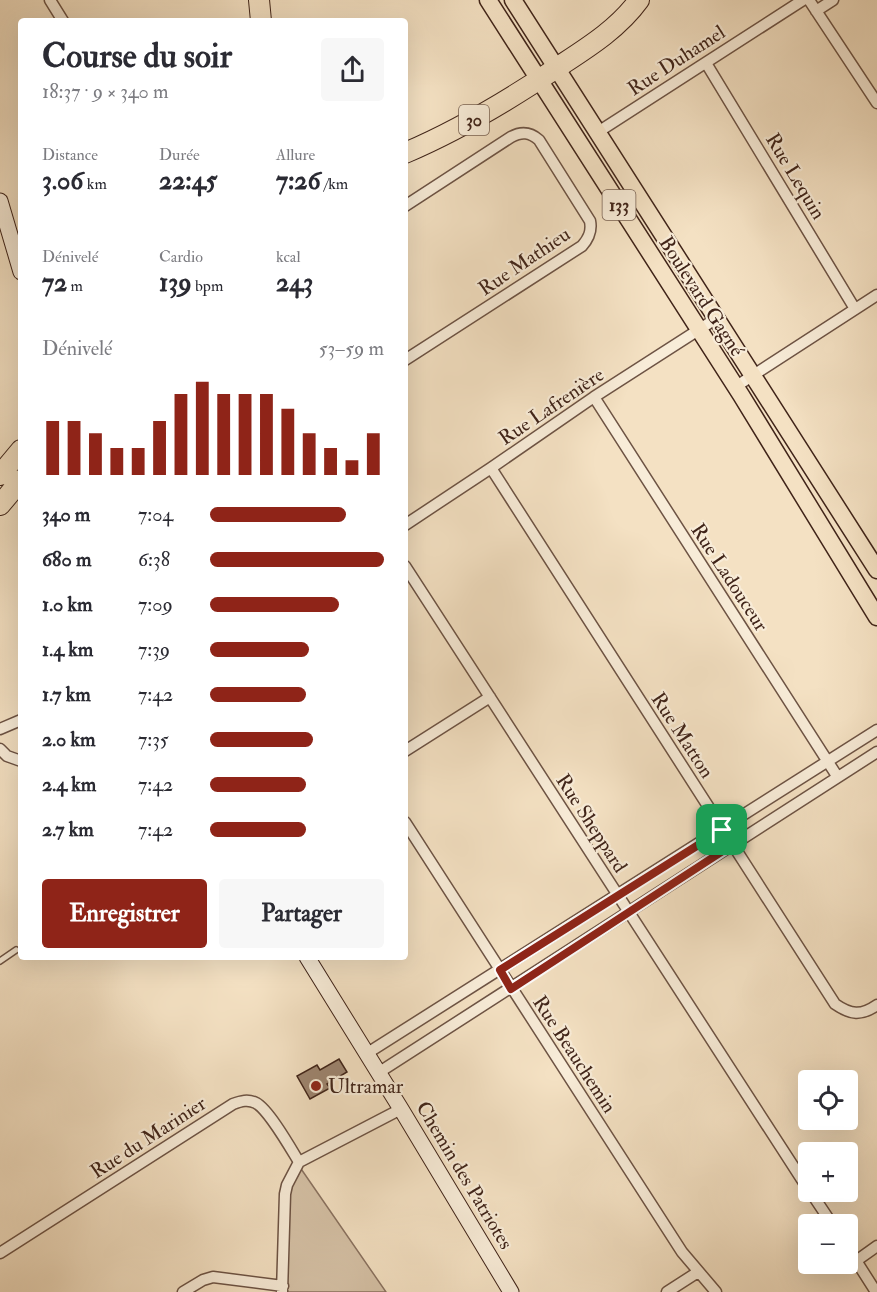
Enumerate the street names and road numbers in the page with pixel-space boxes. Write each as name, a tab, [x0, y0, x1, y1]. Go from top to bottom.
street label: Rue Duhamel	[623, 20, 730, 101]
road number: 30	[459, 105, 489, 135]
street label: Rue Lequin	[760, 129, 831, 224]
road number: 133	[602, 190, 636, 220]
street label: Rue Mathieu	[474, 222, 575, 301]
street label: Boulevard Gagné	[653, 232, 750, 362]
street label: Rue Lafrenière	[494, 362, 609, 451]
street label: Rue Ladouceur	[685, 519, 774, 636]
street label: Rue Matton	[646, 688, 720, 783]
street label: Rue Sheppard	[550, 769, 633, 878]
street label: Rue Beauchemin	[527, 991, 622, 1118]
street label: Rue du Marinier	[86, 1090, 211, 1184]
street label: Chemin des Patriotes	[411, 1097, 519, 1254]

